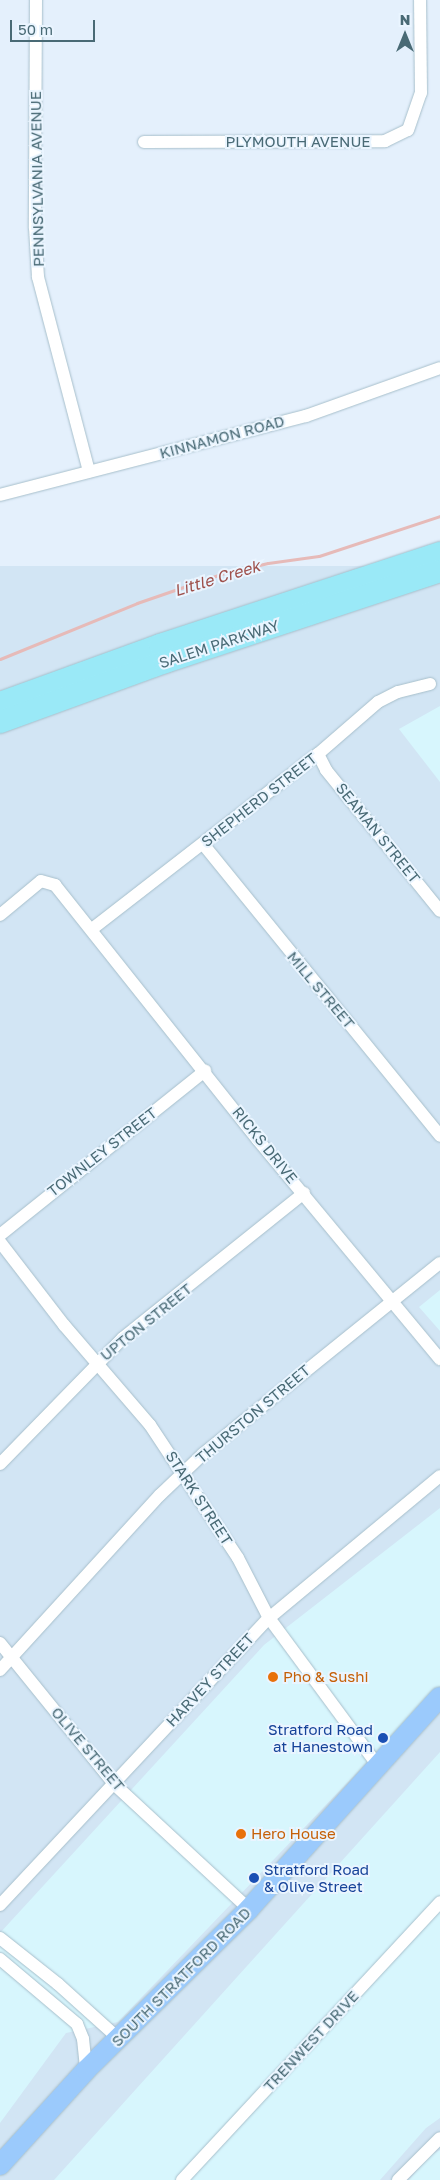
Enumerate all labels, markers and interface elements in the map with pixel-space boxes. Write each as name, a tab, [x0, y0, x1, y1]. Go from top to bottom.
scale bar	[12, 10, 98, 42]
north arrow	[380, 10, 430, 60]
text: N	[400, 11, 410, 28]
text: 50 m	[18, 20, 53, 38]
street label: PENNSYLVANIA AVENUE	[26, 91, 48, 267]
street label: PLYMOUTH AVENUE	[226, 133, 370, 151]
street label: KINNAMON ROAD	[158, 412, 286, 462]
water label: Little Creek	[172, 556, 262, 600]
street label: SALEM PARKWAY	[157, 616, 281, 672]
street label: SHEPHERD STREET	[198, 749, 320, 851]
street label: SEAMAN STREET	[332, 779, 424, 887]
street label: MILL STREET	[284, 948, 358, 1032]
street label: RICKS DRIVE	[229, 1103, 301, 1187]
street label: TOWNLEY STREET	[44, 1104, 160, 1200]
street label: UPTON STREET	[97, 1280, 195, 1364]
street label: THURSTON STREET	[192, 1361, 314, 1467]
street label: STARK STREET	[162, 1448, 236, 1548]
street label: HARVEY STREET	[162, 1630, 258, 1730]
place label: Pho & Sushi	[283, 1668, 368, 1686]
marker: Pho & Sushi	[267, 1671, 279, 1683]
street label: OLIVE STREET	[48, 1703, 128, 1795]
place label: Stratford Road at Hanestown	[268, 1720, 373, 1755]
marker: Stratford Road at Hanestown	[377, 1732, 389, 1744]
place label: Hero House	[251, 1825, 336, 1843]
marker: Hero House	[235, 1828, 247, 1840]
place label: Stratford Road & Olive Street	[264, 1860, 369, 1895]
marker: Stratford Road & Olive Street	[248, 1872, 260, 1884]
street label: SOUTH STRATFORD ROAD	[108, 1904, 254, 2050]
street label: TRENWEST DRIVE	[260, 1987, 362, 2095]

